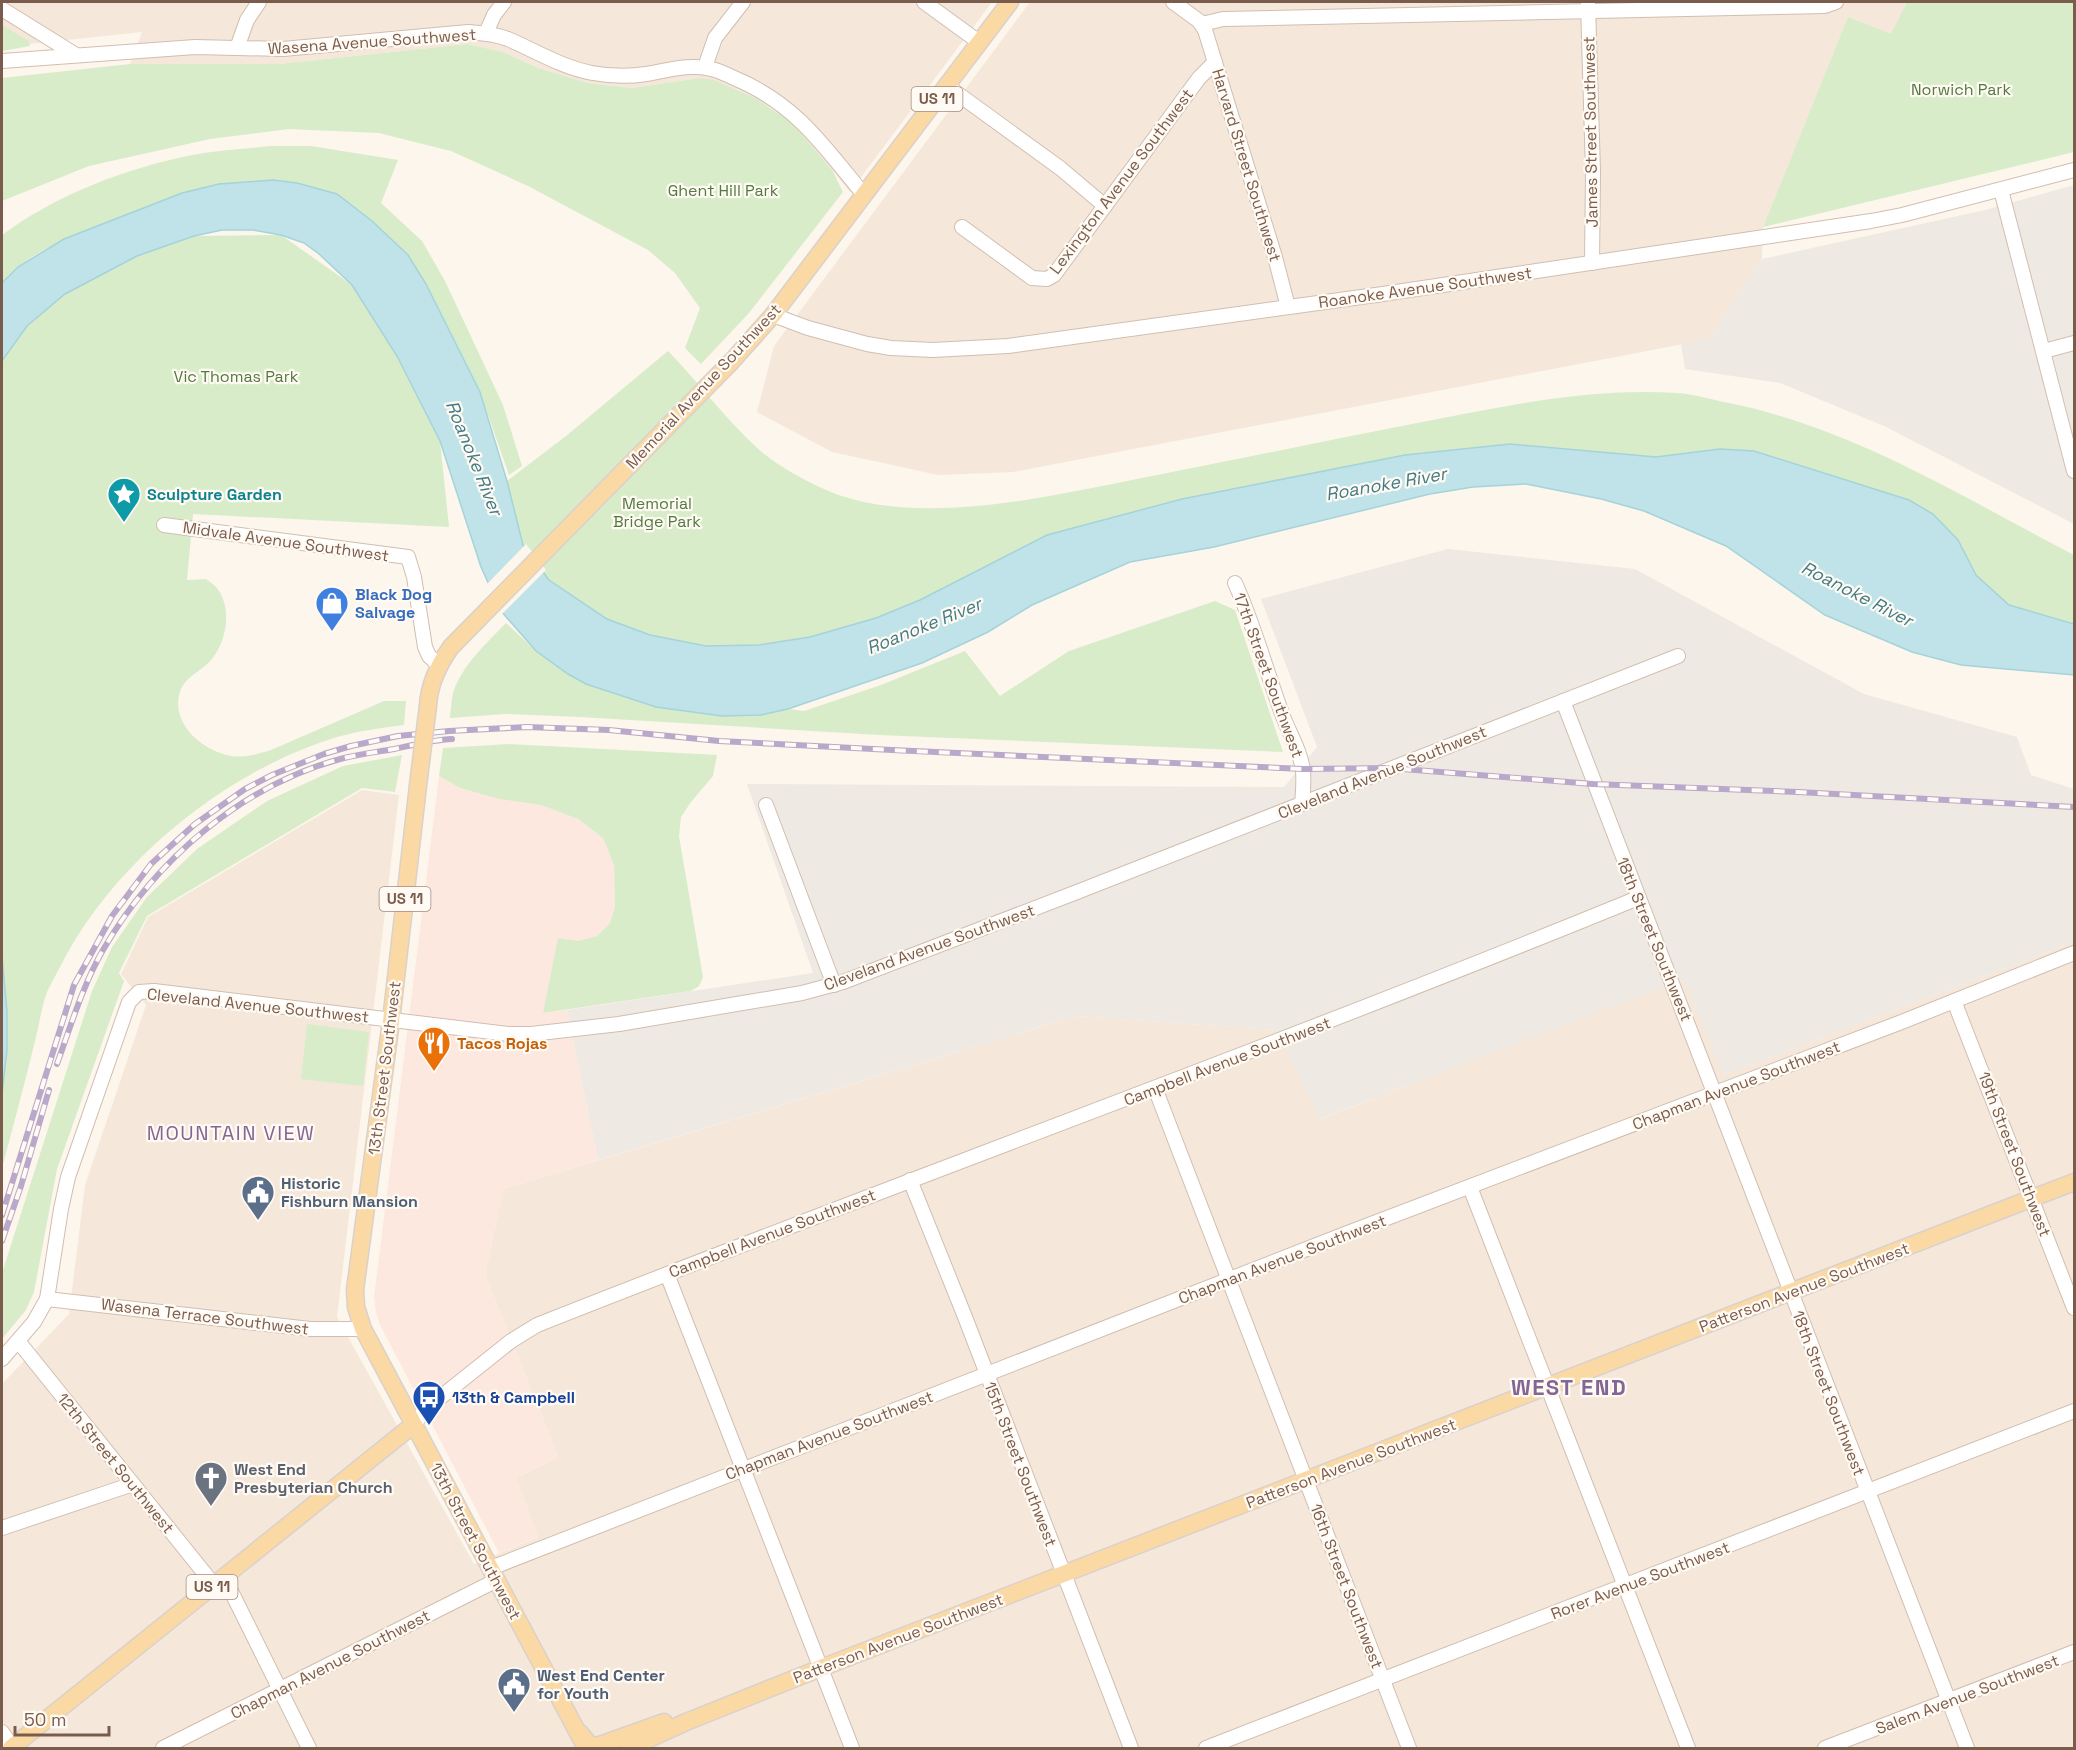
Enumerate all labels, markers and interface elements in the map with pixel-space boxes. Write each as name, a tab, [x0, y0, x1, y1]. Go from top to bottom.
street label: Wasena Avenue Southwest	[267, 24, 477, 59]
street label: James Street Southwest	[1578, 36, 1603, 228]
street label: Harvard Street Southwest	[1207, 66, 1286, 264]
park label: Norwich Park	[1911, 79, 2011, 100]
street label: Lexington Avenue Southwest	[1045, 84, 1198, 278]
road number: US 11	[912, 87, 962, 111]
park label: Ghent Hill Park	[668, 180, 779, 201]
street label: Roanoke Avenue Southwest	[1317, 262, 1533, 313]
street label: Memorial Avenue Southwest	[621, 299, 786, 474]
park label: Vic Thomas Park	[174, 366, 299, 387]
water label: Roanoke River	[441, 397, 509, 521]
water label: Roanoke River	[1324, 461, 1450, 505]
place icon: Sculpture Garden	[106, 476, 142, 523]
place label: Sculpture Garden	[147, 484, 282, 505]
park label: Memorial Bridge Park	[613, 493, 701, 532]
street label: Midvale Avenue Southwest	[182, 517, 390, 566]
water label: Roanoke River	[1798, 556, 1919, 633]
place label: Black Dog Salvage	[355, 584, 432, 623]
shop icon: Black Dog Salvage	[314, 585, 350, 632]
street label: 17th Street Southwest	[1229, 590, 1308, 761]
water label: Roanoke River	[863, 591, 987, 659]
street label: Cleveland Avenue Southwest	[1275, 721, 1490, 824]
street label: 18th Street Southwest	[1612, 854, 1697, 1024]
road number: US 11	[380, 887, 430, 911]
street label: Cleveland Avenue Southwest	[821, 899, 1038, 996]
street label: 13th Street Southwest	[363, 980, 406, 1156]
street label: Cleveland Avenue Southwest	[146, 983, 370, 1028]
street label: Campbell Avenue Southwest	[1121, 1012, 1334, 1111]
restaurant icon: Tacos Rojas	[416, 1025, 452, 1072]
place label: Tacos Rojas	[457, 1033, 548, 1054]
street label: Chapman Avenue Southwest	[1629, 1036, 1843, 1135]
street label: 19th Street Southwest	[1973, 1069, 2056, 1240]
district label: MOUNTAIN VIEW	[147, 1120, 315, 1146]
place label: Historic Fishburn Mansion	[281, 1173, 418, 1212]
public building icon: Historic Fishburn Mansion	[240, 1174, 276, 1221]
street label: Campbell Avenue Southwest	[666, 1184, 879, 1283]
street label: Chapman Avenue Southwest	[1175, 1210, 1389, 1309]
street label: Patterson Avenue Southwest	[1696, 1238, 1912, 1337]
street label: Wasena Terrace Southwest	[100, 1293, 310, 1340]
street label: 18th Street Southwest	[1787, 1308, 1870, 1479]
district label: WEST END	[1511, 1373, 1627, 1401]
bus stop icon: 13th & Campbell	[411, 1379, 447, 1426]
street label: 15th Street Southwest	[979, 1379, 1062, 1550]
street label: Chapman Avenue Southwest	[722, 1386, 936, 1485]
place label: 13th & Campbell	[452, 1387, 575, 1408]
street label: 12th Street Southwest	[52, 1389, 179, 1538]
street label: Patterson Avenue Southwest	[1243, 1414, 1459, 1513]
place label: West End Presbyterian Church	[234, 1459, 393, 1498]
street label: 13th Street Southwest	[425, 1459, 526, 1623]
church icon: West End Presbyterian Church	[193, 1460, 229, 1507]
street label: 16th Street Southwest	[1305, 1501, 1388, 1672]
street label: Rorer Avenue Southwest	[1548, 1537, 1733, 1624]
road number: US 11	[186, 1575, 238, 1599]
street label: Patterson Avenue Southwest	[790, 1589, 1006, 1688]
street label: Chapman Avenue Southwest	[227, 1605, 434, 1724]
street label: Salem Avenue Southwest	[1872, 1650, 2062, 1739]
place label: West End Center for Youth	[537, 1665, 665, 1704]
public building icon: West End Center for Youth	[496, 1666, 532, 1713]
scale bar	[15, 1699, 110, 1737]
text: 50 m	[24, 1708, 66, 1731]

